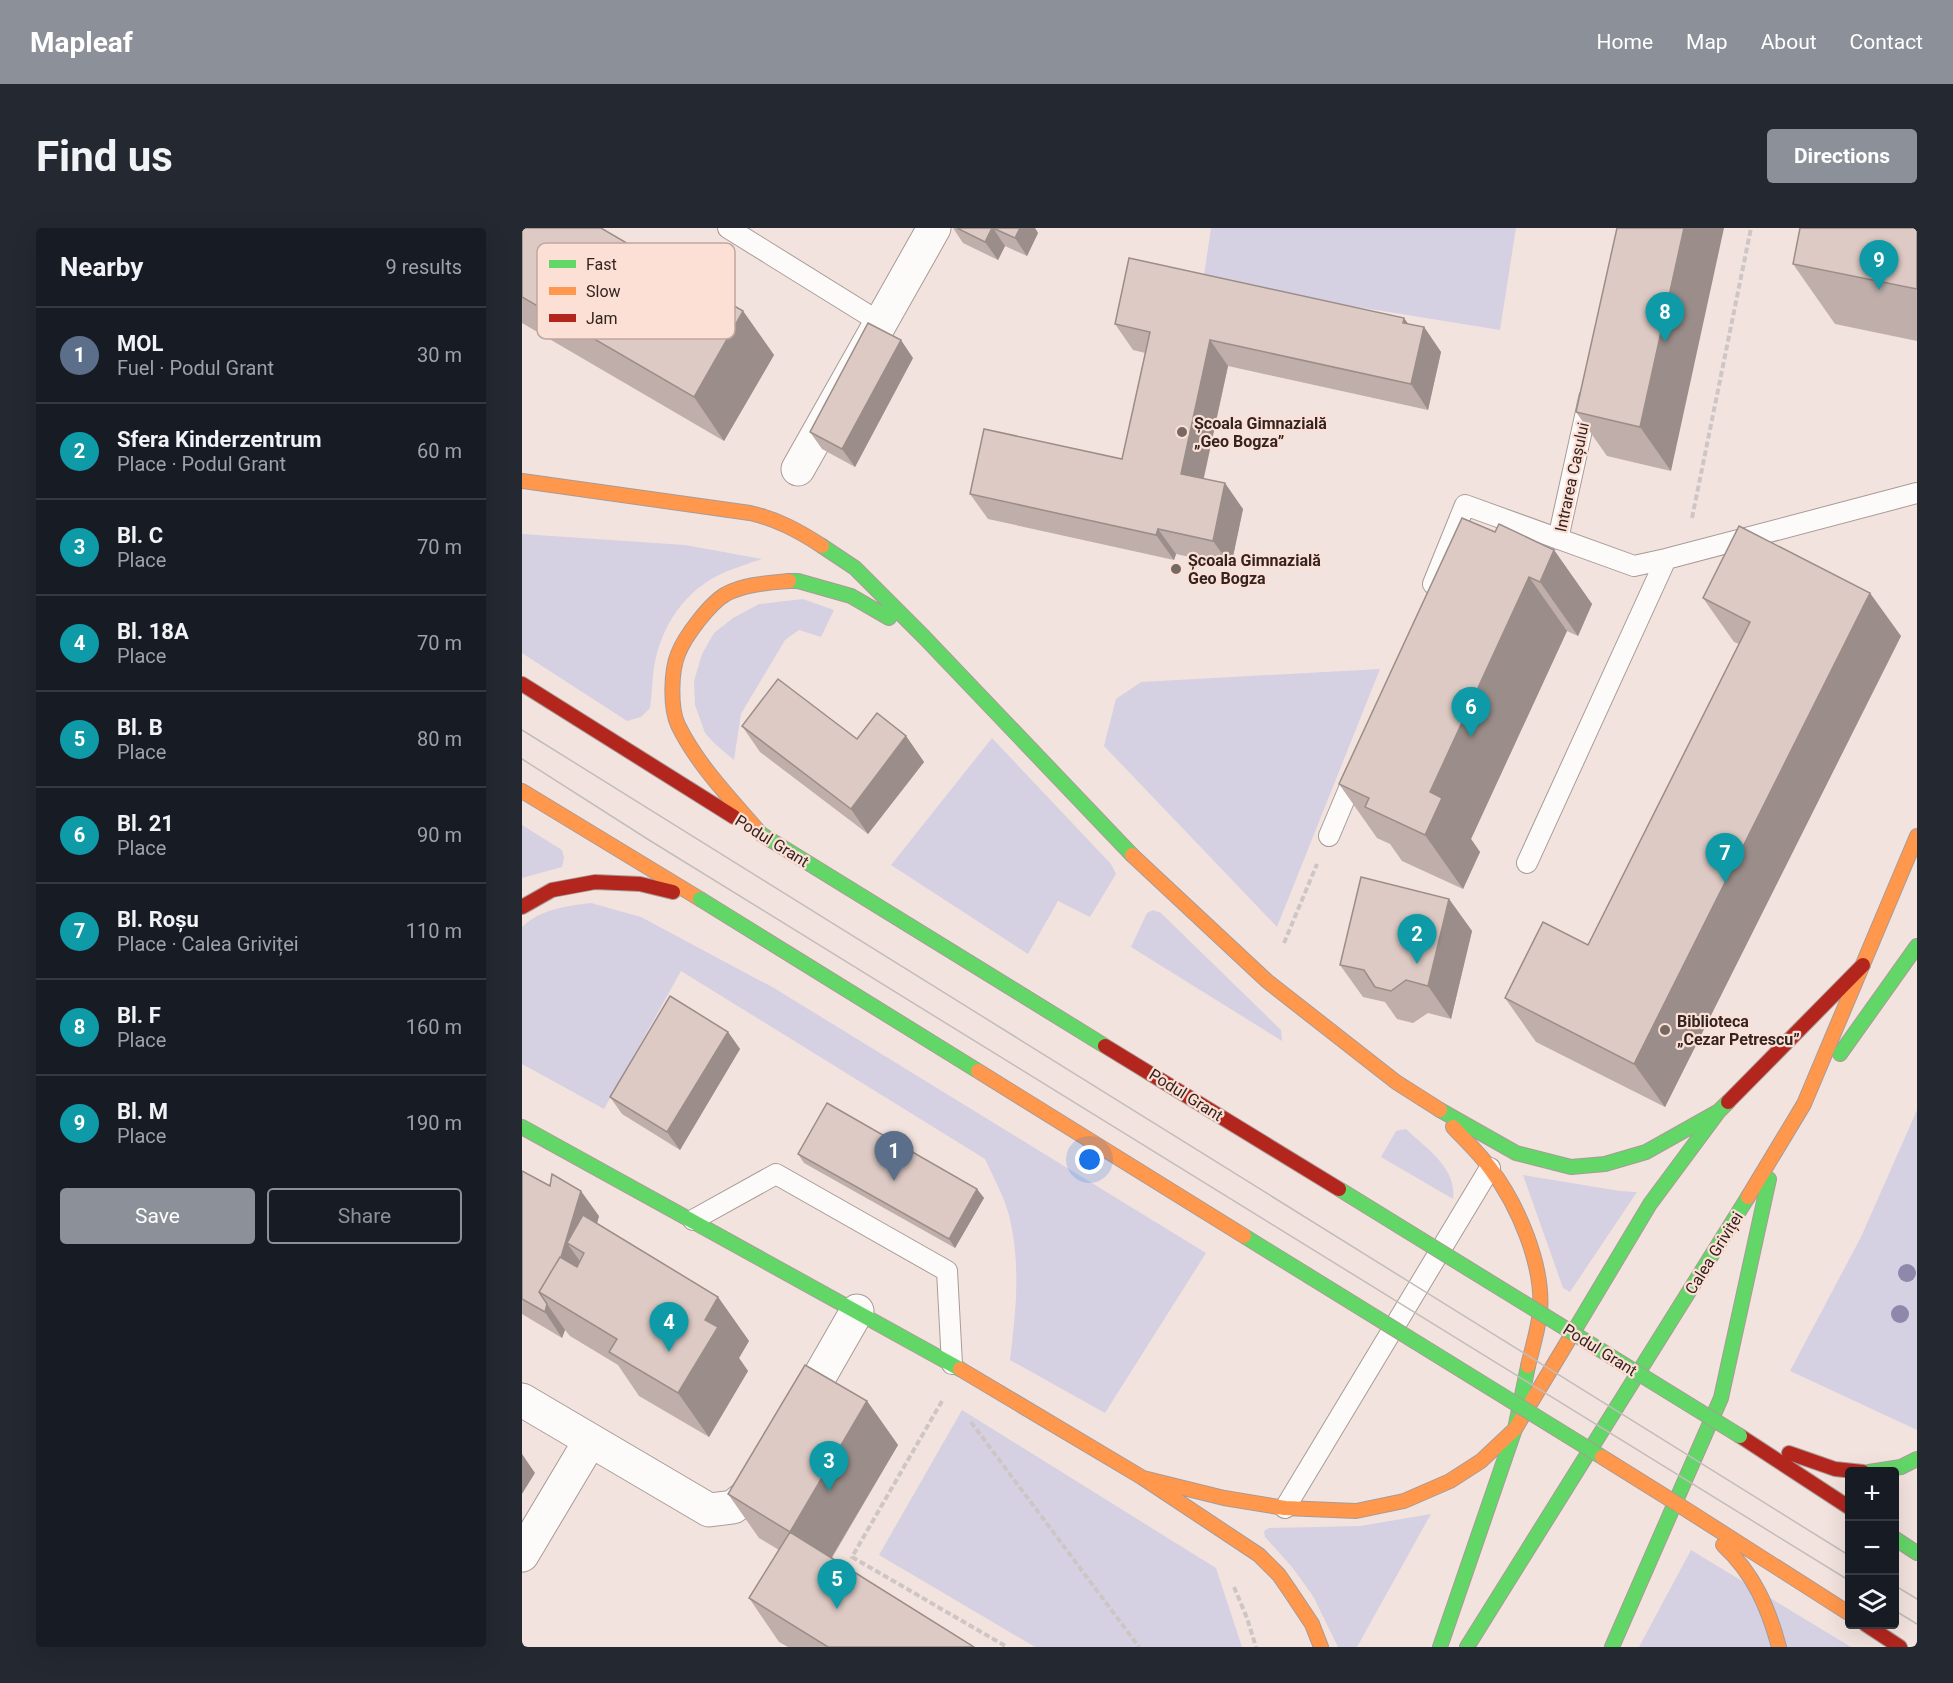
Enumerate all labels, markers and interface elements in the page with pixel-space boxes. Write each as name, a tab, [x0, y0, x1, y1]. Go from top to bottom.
text: Mapleaf	[30, 26, 133, 59]
text: Home	[1597, 30, 1653, 54]
text: Map	[1686, 30, 1728, 54]
text: About	[1761, 30, 1817, 54]
text: Contact	[1850, 30, 1923, 54]
button: Directions	[1767, 129, 1917, 183]
text: Find us	[36, 132, 173, 181]
pin: 9	[1860, 241, 1898, 290]
legend	[537, 243, 735, 339]
text: Nearby	[60, 252, 143, 282]
text: 9 results	[386, 255, 462, 279]
text: Fast	[586, 255, 617, 274]
text: Slow	[586, 282, 621, 301]
pin: 8	[1646, 292, 1684, 342]
text: Jam	[586, 309, 618, 328]
text: MOL	[117, 331, 163, 356]
text: 1	[74, 343, 85, 367]
text: 30 m	[417, 343, 462, 367]
text: Fuel · Podul Grant	[117, 356, 274, 380]
place label: Școala Gimnazială „Geo Bogza”	[1194, 414, 1327, 451]
street label: Intrarea Cașului	[1551, 421, 1594, 534]
marker: Școala Gimnazială „Geo Bogza”	[1175, 425, 1189, 439]
text: Sfera Kinderzentrum	[117, 427, 322, 452]
text: 2	[74, 439, 85, 463]
text: 60 m	[417, 439, 462, 463]
text: Place · Podul Grant	[117, 452, 286, 476]
text: Bl. C	[117, 523, 163, 548]
text: 3	[74, 535, 85, 559]
text: 70 m	[417, 535, 462, 559]
text: Place	[117, 548, 166, 572]
place label: Școala Gimnazială Geo Bogza	[1188, 551, 1321, 588]
marker: Școala Gimnazială Geo Bogza	[1169, 562, 1183, 576]
text: Bl. 18A	[117, 619, 189, 644]
text: 4	[74, 631, 85, 655]
text: 70 m	[417, 631, 462, 655]
text: Place	[117, 644, 166, 668]
pin: 6	[1452, 688, 1490, 737]
text: Bl. B	[117, 715, 163, 740]
text: 5	[74, 727, 85, 751]
text: 80 m	[417, 727, 462, 751]
text: Place	[117, 740, 166, 764]
text: Bl. 21	[117, 811, 174, 836]
street label: Podul Grant	[732, 811, 812, 871]
text: 6	[74, 823, 85, 847]
text: 90 m	[417, 823, 462, 847]
pin: 7	[1706, 834, 1744, 883]
text: Place	[117, 836, 166, 860]
text: Bl. Roșu	[117, 907, 199, 932]
pin: 2	[1398, 914, 1436, 964]
text: 7	[74, 919, 85, 943]
text: 110 m	[406, 919, 462, 943]
text: Place · Calea Griviței	[117, 932, 299, 956]
text: Bl. F	[117, 1003, 161, 1028]
place label: Biblioteca „Cezar Petrescu”	[1677, 1012, 1800, 1049]
text: 8	[74, 1015, 85, 1039]
text: 160 m	[406, 1015, 462, 1039]
marker: Biblioteca „Cezar Petrescu”	[1658, 1023, 1672, 1037]
text: Place	[117, 1028, 166, 1052]
street label: Podul Grant	[1146, 1065, 1226, 1125]
text: Bl. M	[117, 1099, 168, 1124]
text: 9	[74, 1111, 85, 1135]
text: 190 m	[406, 1111, 462, 1135]
text: Place	[117, 1124, 166, 1148]
pin: 1	[874, 1132, 914, 1181]
your location	[1075, 1145, 1104, 1174]
button: Save	[60, 1188, 255, 1244]
button: Share	[267, 1188, 462, 1244]
street label: Calea Griviței	[1681, 1208, 1748, 1298]
pin: 4	[650, 1302, 688, 1352]
street label: Podul Grant	[1560, 1320, 1640, 1380]
pin: 3	[810, 1442, 848, 1491]
map controls	[1845, 1467, 1899, 1629]
button: +	[1845, 1467, 1899, 1521]
button: −	[1845, 1521, 1899, 1575]
pin: 5	[818, 1560, 856, 1609]
button: layers	[1845, 1575, 1899, 1629]

